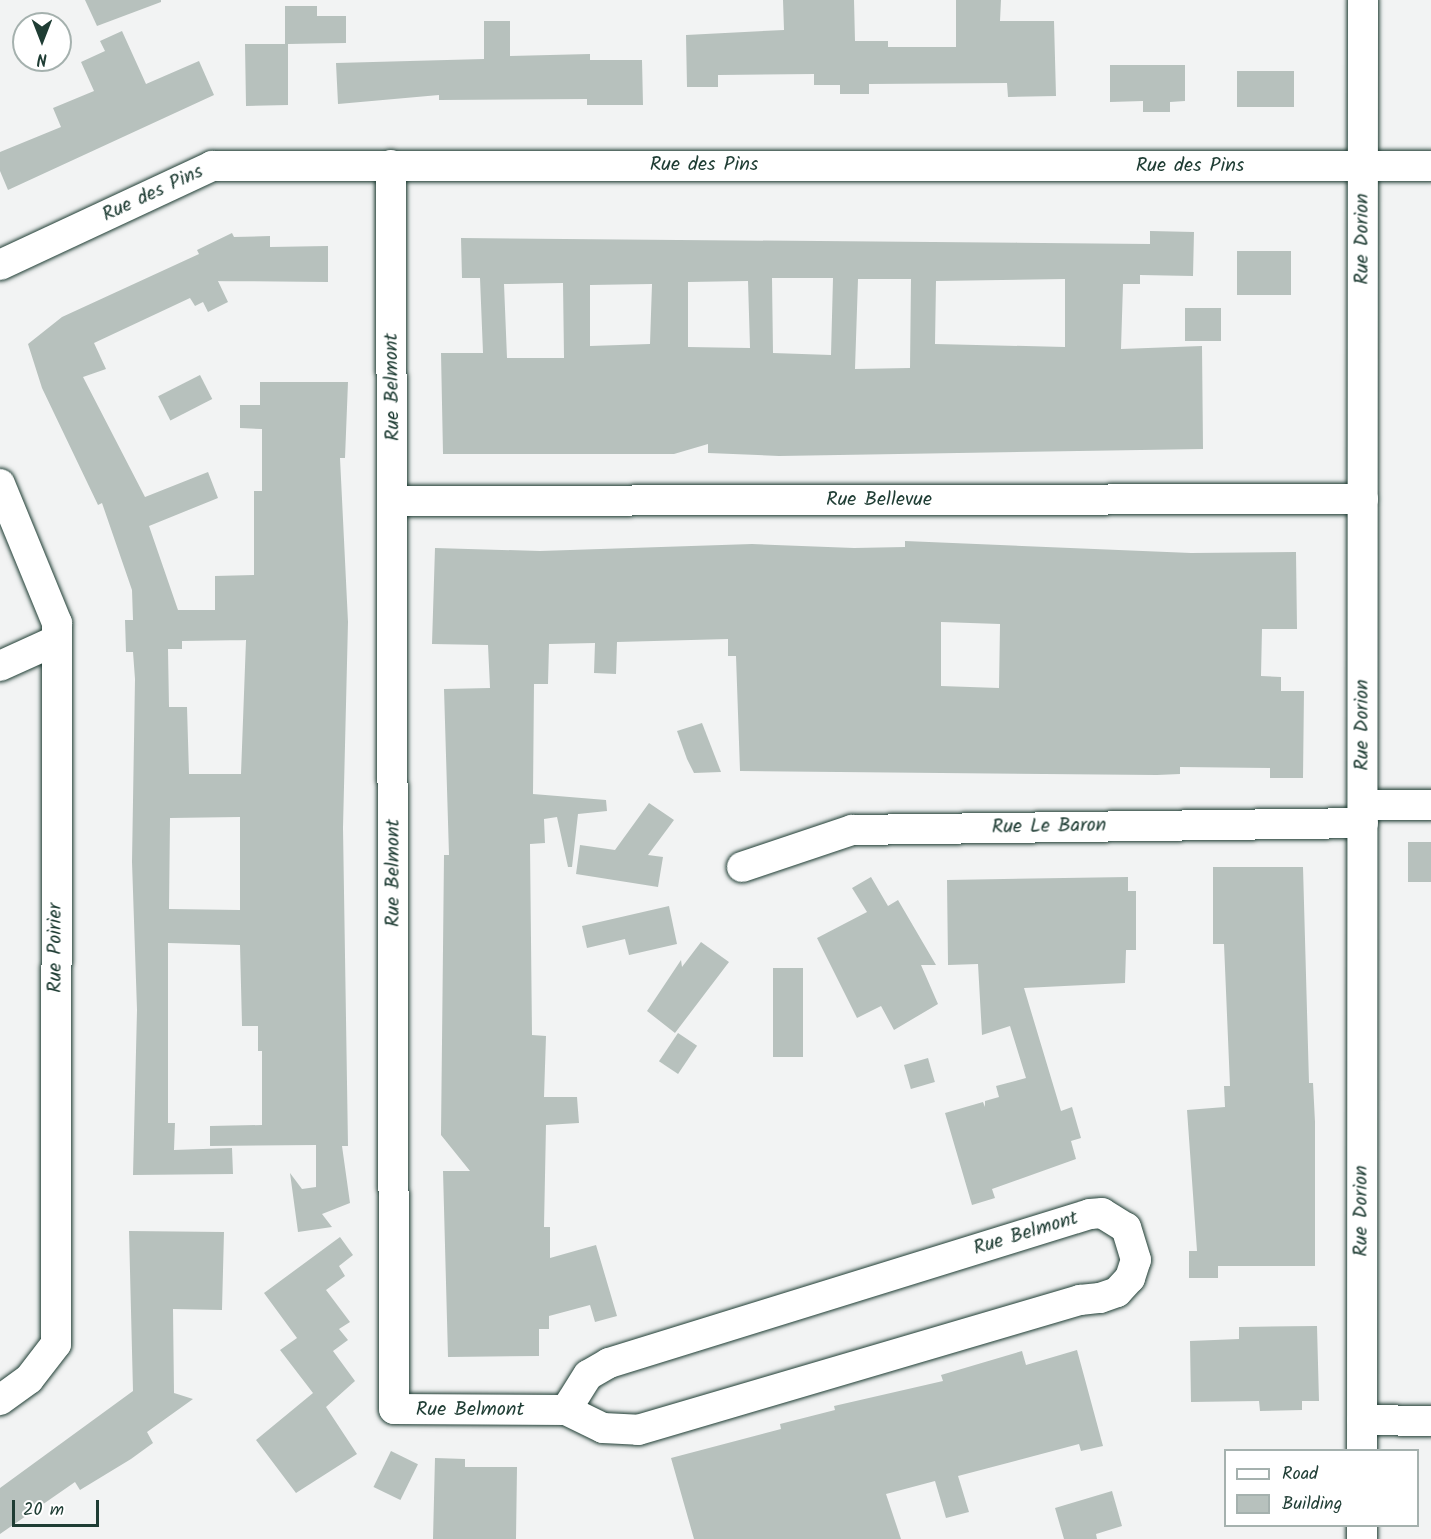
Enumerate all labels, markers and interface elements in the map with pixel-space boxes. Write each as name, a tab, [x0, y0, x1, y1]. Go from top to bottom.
north arrow	[12, 12, 72, 72]
text: N	[37, 46, 47, 71]
street label: Rue des Pins	[650, 153, 758, 177]
street label: Rue des Pins	[1136, 154, 1244, 178]
street label: Rue des Pins	[99, 160, 207, 228]
street label: Rue Dorion	[1351, 193, 1375, 285]
street label: Rue Belmont	[380, 333, 406, 441]
street label: Rue Bellevue	[826, 488, 932, 512]
street label: Rue Dorion	[1351, 679, 1375, 771]
street label: Rue Le Baron	[991, 814, 1107, 840]
street label: Rue Belmont	[382, 819, 406, 927]
street label: Rue Poirier	[44, 903, 68, 993]
street label: Rue Dorion	[1350, 1165, 1374, 1257]
street label: Rue Belmont	[971, 1207, 1081, 1261]
street label: Rue Belmont	[416, 1398, 524, 1422]
legend	[1224, 1449, 1419, 1527]
text: Road	[1282, 1460, 1318, 1489]
scale bar	[15, 1488, 102, 1526]
text: Building	[1282, 1490, 1342, 1519]
text: 20 m	[23, 1496, 64, 1525]

